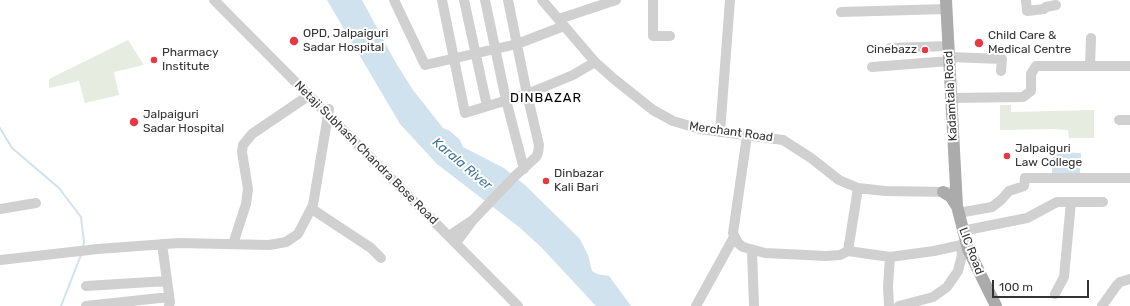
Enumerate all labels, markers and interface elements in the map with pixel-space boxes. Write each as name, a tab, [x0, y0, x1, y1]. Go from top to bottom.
place label: OPD, Jalpaiguri Sadar Hospital	[303, 27, 388, 55]
place label: Child Care & Medical Centre	[988, 29, 1071, 57]
marker: OPD, Jalpaiguri Sadar Hospital	[288, 35, 300, 47]
marker: Child Care & Medical Centre	[973, 37, 985, 49]
place label: Cinebazz	[866, 43, 917, 57]
marker: Cinebazz	[920, 45, 930, 55]
place label: Pharmacy Institute	[162, 46, 219, 74]
street label: Kadamtala Road	[941, 51, 961, 141]
marker: Pharmacy Institute	[149, 55, 159, 65]
street label: Netaji Subhash Chandra Bose Road	[291, 78, 441, 228]
district label: DINBAZAR	[510, 90, 582, 106]
place label: Jalpaiguri Sadar Hospital	[143, 108, 224, 136]
marker: Jalpaiguri Sadar Hospital	[128, 116, 140, 128]
street label: Merchant Road	[688, 119, 774, 145]
water label: Karala River	[429, 135, 495, 193]
place label: Jalpaiguri Law College	[1015, 142, 1082, 170]
marker: Jalpaiguri Law College	[1002, 151, 1012, 161]
place label: Dinbazar Kali Bari	[554, 167, 603, 195]
marker: Dinbazar Kali Bari	[541, 176, 551, 186]
street label: LIC Road	[955, 225, 987, 277]
scale bar	[994, 272, 1091, 298]
text: 100 m	[999, 280, 1033, 294]

